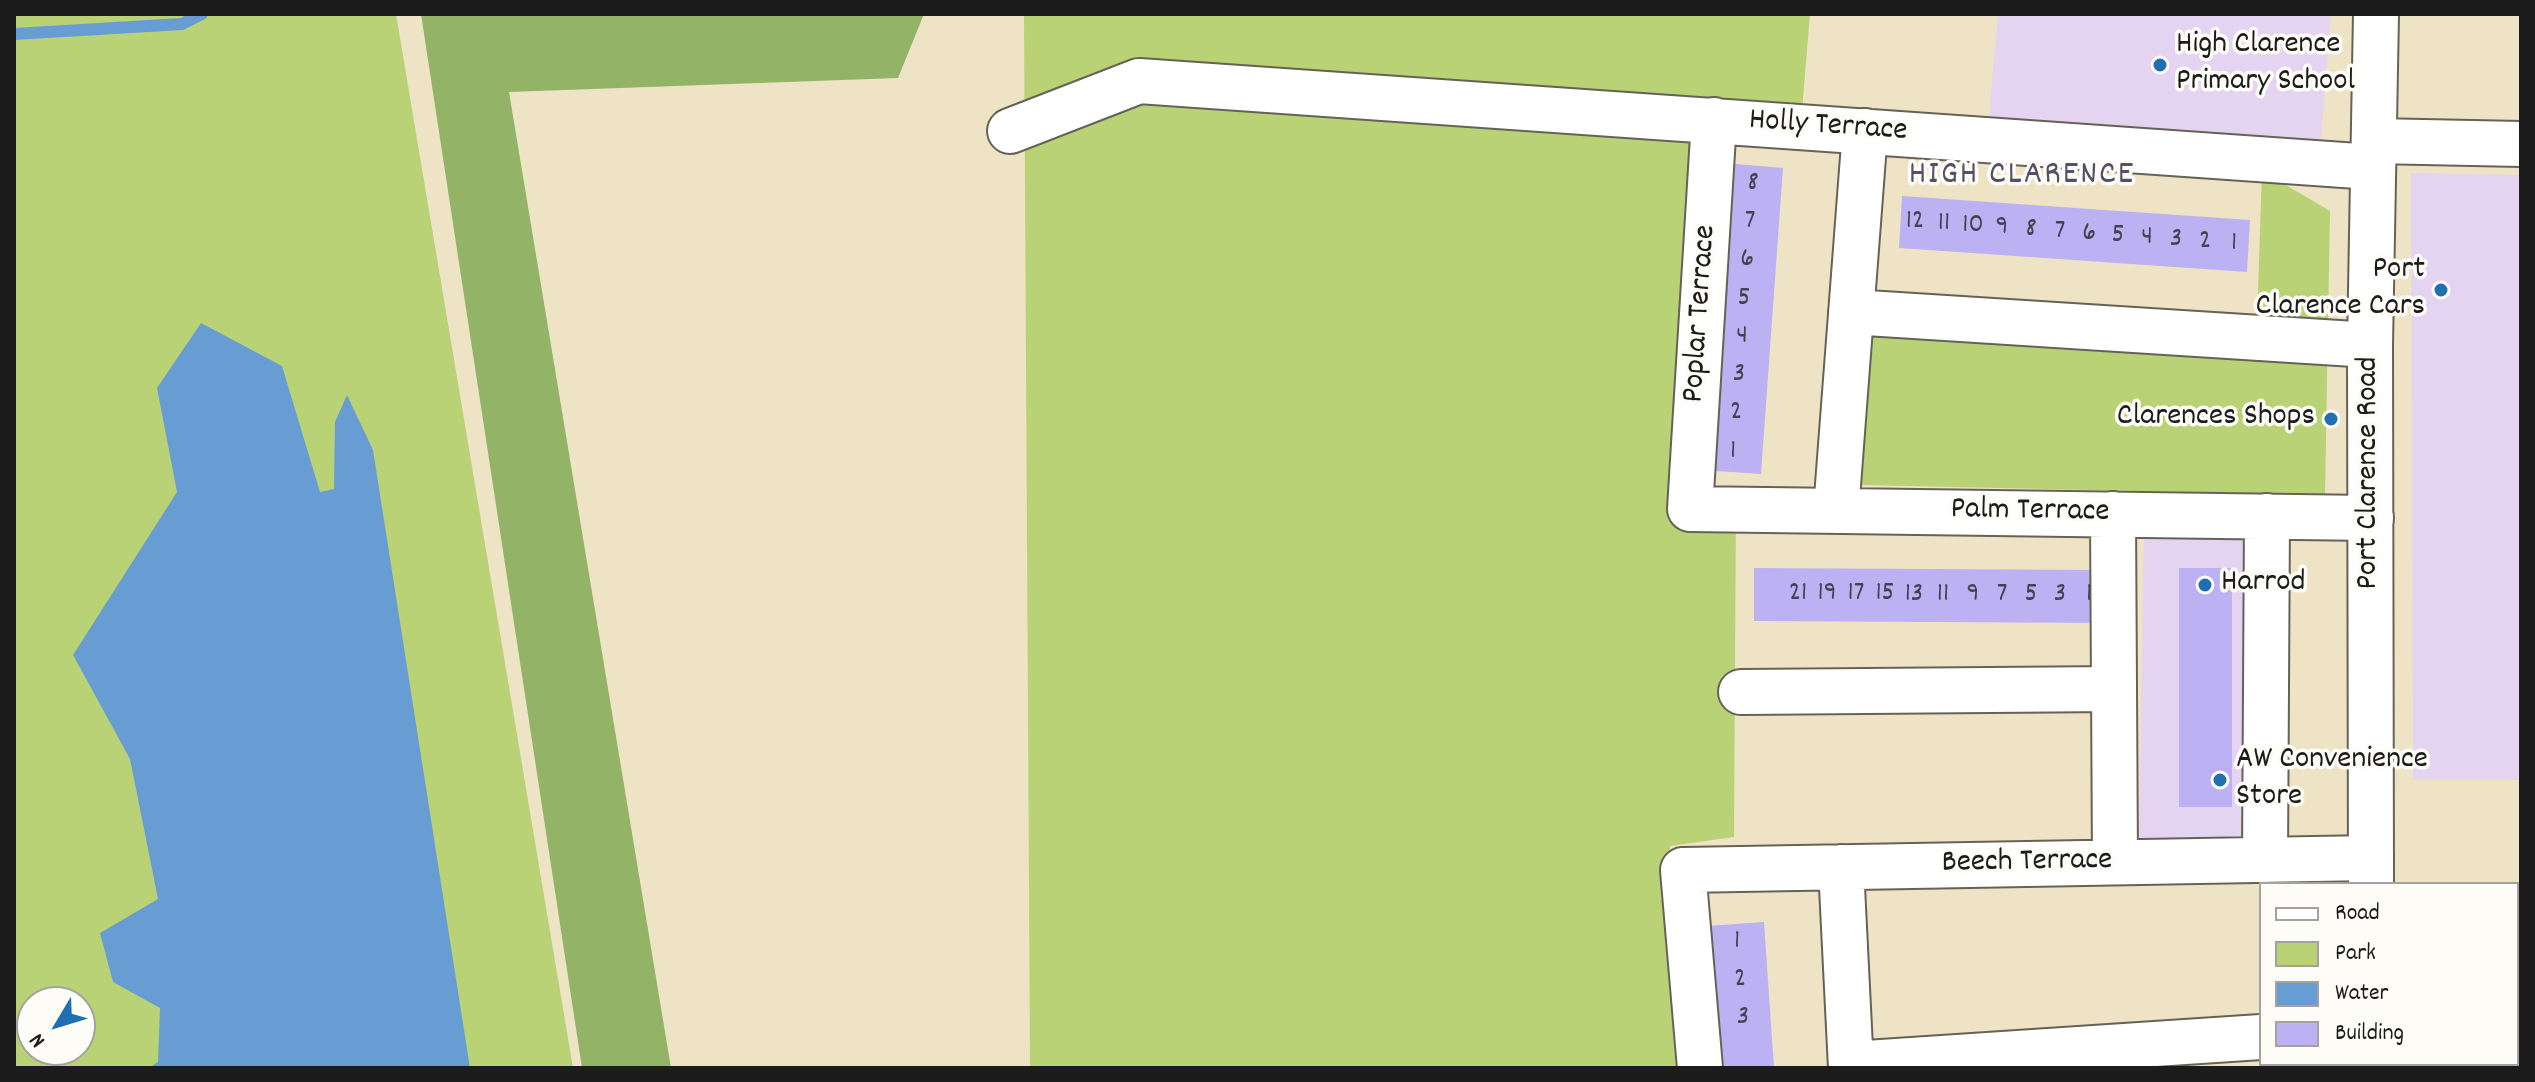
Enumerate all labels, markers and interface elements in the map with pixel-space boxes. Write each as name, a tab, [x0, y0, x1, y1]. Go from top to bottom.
place label: High Clarence Primary School	[2176, 28, 2355, 103]
marker: High Clarence Primary School	[2151, 56, 2169, 74]
street label: Holly Terrace	[1747, 103, 1909, 153]
district label: HIGH CLARENCE	[1909, 157, 2135, 197]
house number: 8	[1747, 168, 1759, 202]
house number: 7	[1745, 206, 1755, 240]
house number: 12	[1906, 206, 1924, 240]
house number: 11	[1938, 208, 1950, 242]
house number: 10	[1962, 210, 1984, 244]
house number: 9	[1996, 212, 2008, 246]
house number: 8	[2025, 214, 2037, 248]
house number: 7	[2055, 216, 2065, 250]
house number: 6	[2082, 218, 2096, 252]
house number: 5	[2112, 220, 2124, 254]
house number: 4	[2141, 222, 2153, 256]
street label: Poplar Terrace	[1677, 224, 1727, 404]
house number: 3	[2170, 224, 2182, 258]
house number: 2	[2199, 226, 2211, 260]
house number: 1	[2231, 228, 2237, 262]
house number: 6	[1740, 244, 1754, 278]
place label: Port Clarence Cars	[2255, 253, 2425, 328]
marker: Port Clarence Cars	[2432, 281, 2450, 299]
house number: 5	[1738, 283, 1750, 317]
house number: 4	[1736, 321, 1748, 355]
street label: Port Clarence Road	[2352, 356, 2390, 590]
house number: 3	[1733, 359, 1745, 393]
house number: 2	[1730, 397, 1742, 431]
place label: Clarences Shops	[2117, 400, 2315, 438]
marker: Clarences Shops	[2322, 410, 2340, 428]
house number: 1	[1730, 436, 1736, 470]
street label: Palm Terrace	[1950, 492, 2110, 534]
place label: Harrod	[2221, 566, 2305, 604]
marker: Harrod	[2196, 576, 2214, 594]
house number: 21	[1789, 578, 1807, 612]
house number: 19	[1818, 578, 1836, 612]
house number: 17	[1848, 578, 1864, 612]
house number: 15	[1875, 578, 1895, 612]
house number: 13	[1905, 579, 1923, 613]
house number: 11	[1937, 579, 1949, 613]
house number: 9	[1967, 579, 1979, 613]
house number: 7	[1997, 579, 2007, 613]
house number: 5	[2025, 579, 2037, 613]
house number: 3	[2054, 579, 2066, 613]
house number: 1	[2086, 579, 2092, 613]
place label: AW Convenience Store	[2236, 743, 2428, 818]
marker: AW Convenience Store	[2211, 771, 2229, 789]
street label: Beech Terrace	[1941, 843, 2113, 885]
legend	[2259, 882, 2519, 1066]
text: Road	[2335, 897, 2380, 931]
house number: 1	[1734, 926, 1740, 960]
text: Park	[2335, 937, 2376, 971]
house number: 2	[1734, 964, 1746, 998]
text: Water	[2335, 977, 2388, 1011]
north arrow	[16, 986, 96, 1066]
house number: 3	[1737, 1002, 1749, 1036]
text: Building	[2335, 1017, 2404, 1051]
text: N	[23, 1026, 54, 1054]

